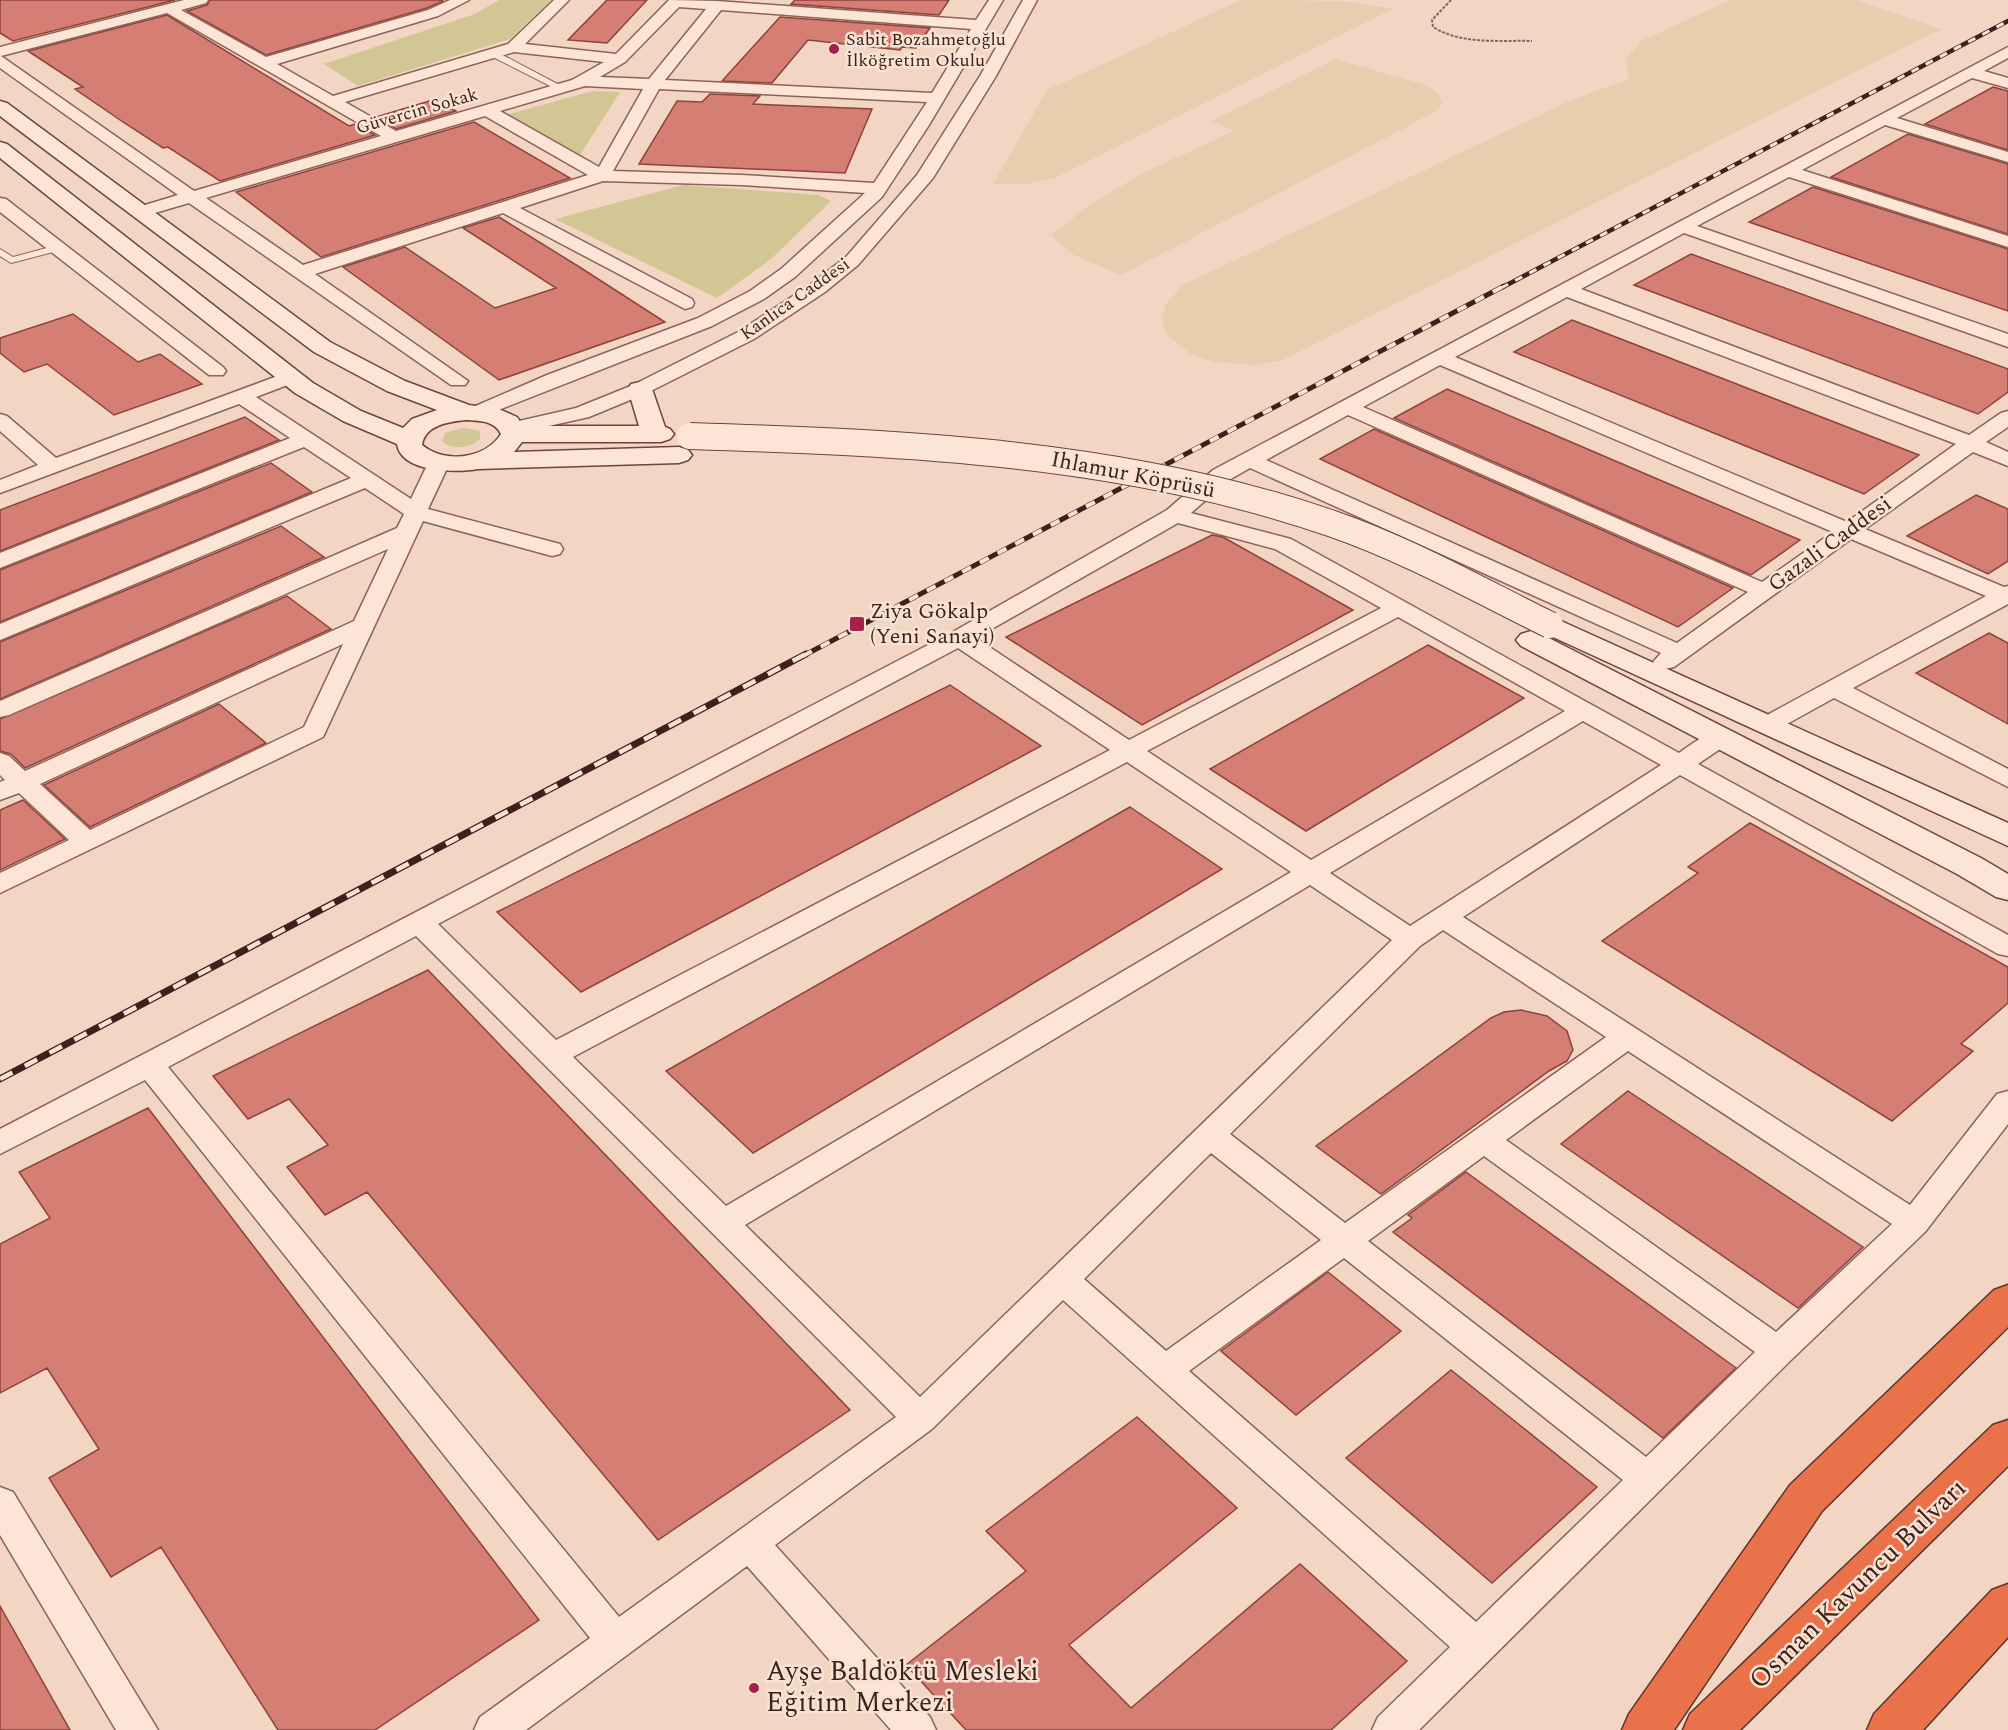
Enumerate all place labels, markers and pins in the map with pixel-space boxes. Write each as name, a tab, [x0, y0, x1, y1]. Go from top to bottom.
place label: Sabit Bozahmetoğlu İlköğretim Okulu	[846, 26, 1006, 74]
marker: Sabit Bozahmetoğlu İlköğretim Okulu	[827, 42, 841, 56]
place label: Ziya Gökalp (Yeni Sanayi)	[870, 595, 994, 653]
marker: Ziya Gökalp (Yeni Sanayi)	[848, 615, 866, 633]
place label: Ayşe Baldöktü Mesleki Eğitim Merkezi	[766, 1651, 1039, 1724]
marker: Ayşe Baldöktü Mesleki Eğitim Merkezi	[747, 1681, 761, 1695]

